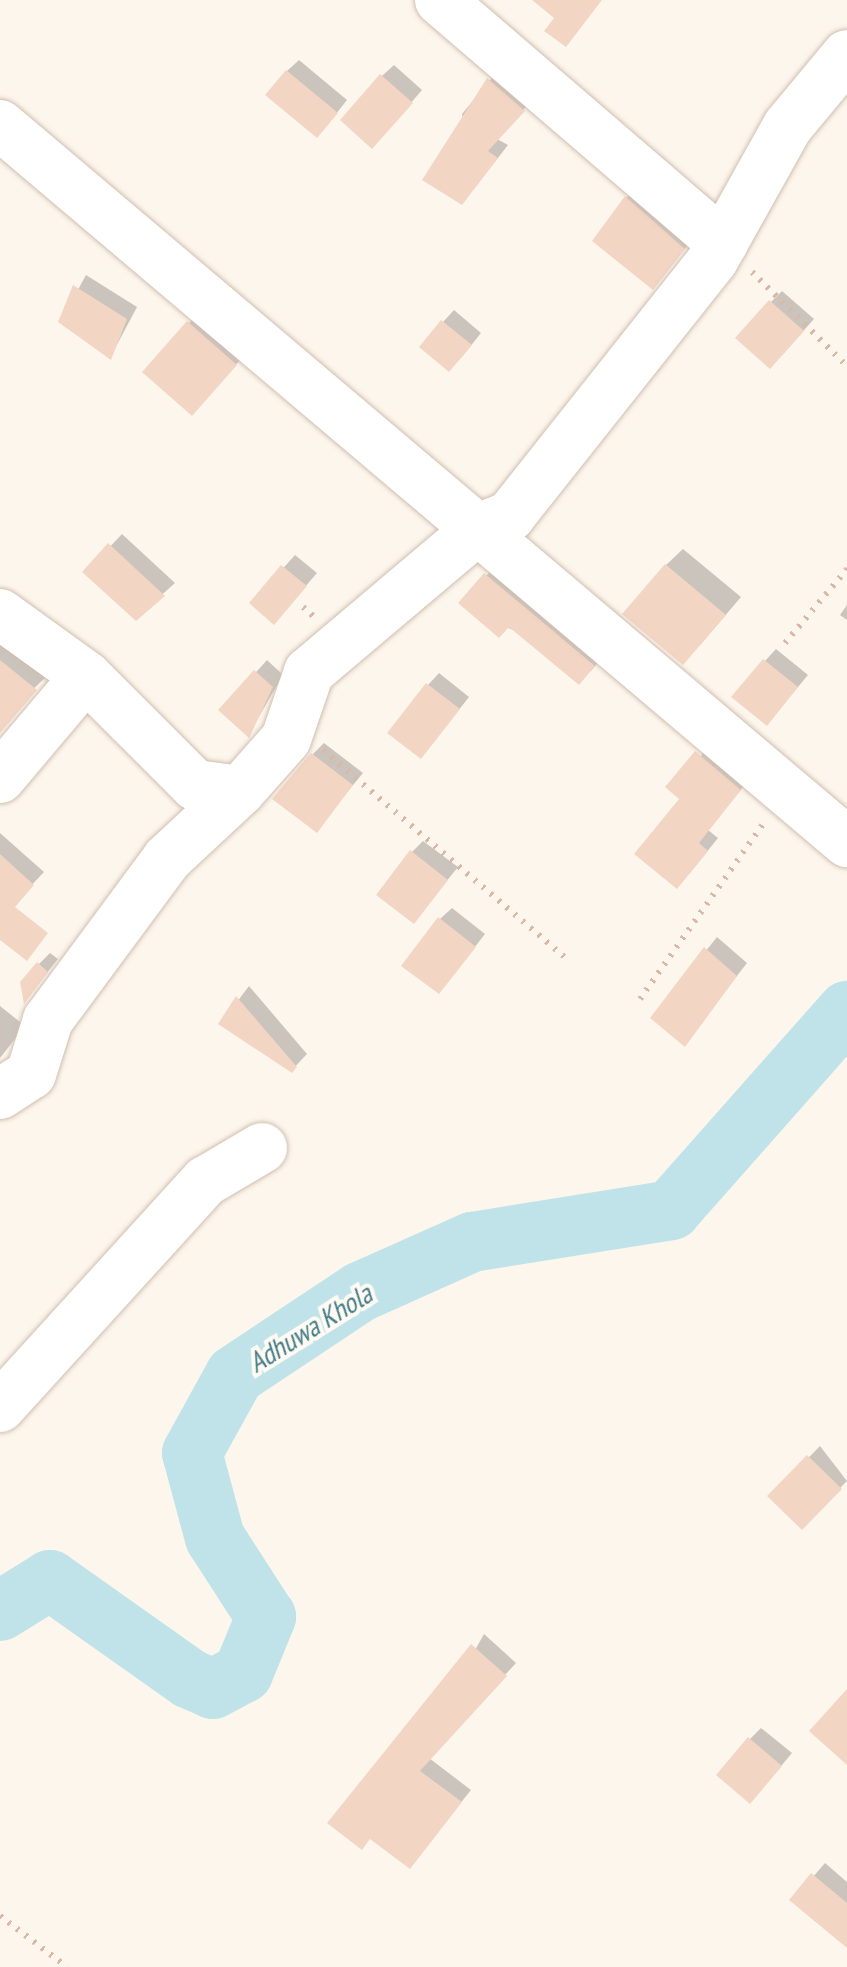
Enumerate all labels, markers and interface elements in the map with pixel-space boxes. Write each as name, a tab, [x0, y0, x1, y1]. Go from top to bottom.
water label: Adhuwa Khola	[242, 1277, 378, 1379]

